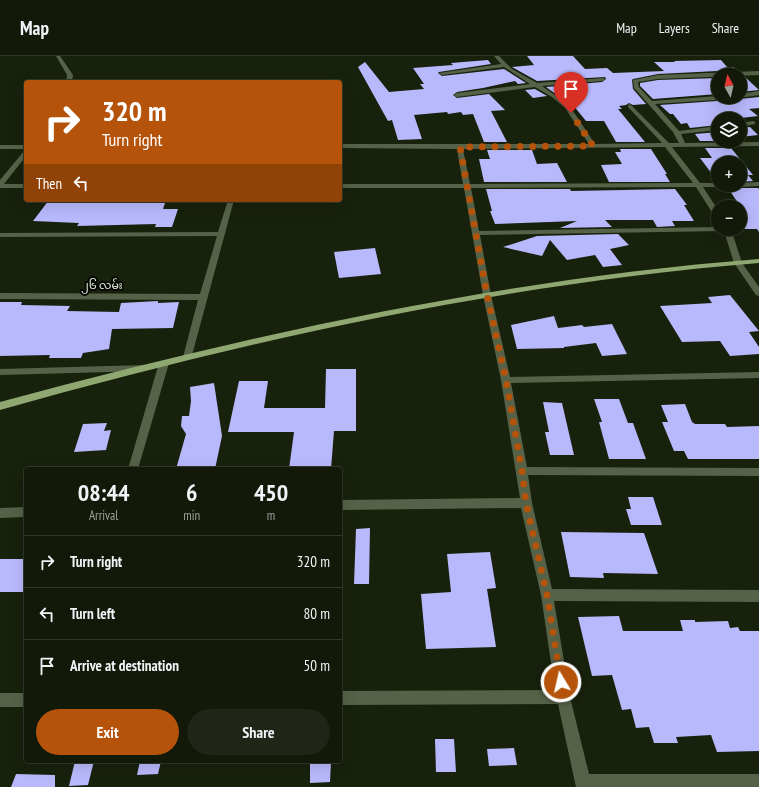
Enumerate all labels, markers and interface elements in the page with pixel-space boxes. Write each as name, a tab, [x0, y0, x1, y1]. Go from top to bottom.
text: Map	[20, 16, 49, 40]
text: Map	[616, 19, 637, 37]
text: Layers	[659, 19, 690, 37]
text: Share	[712, 19, 739, 37]
north arrow	[711, 68, 747, 104]
map controls	[711, 68, 747, 236]
pin	[554, 72, 588, 113]
icon: arrive	[560, 78, 582, 100]
text: 320 m	[102, 92, 166, 129]
icon: right	[36, 96, 88, 148]
button: layers	[711, 112, 747, 148]
text: Turn right	[102, 128, 162, 151]
button: +	[711, 156, 747, 192]
icon: left	[70, 172, 92, 194]
text: Then	[36, 174, 62, 193]
button: −	[711, 200, 747, 236]
street label: ၂၆ လမ်း	[81, 278, 123, 294]
text: 08:44	[78, 477, 130, 508]
text: 6	[186, 477, 197, 508]
text: 450	[254, 477, 288, 508]
text: Arrival	[89, 507, 118, 524]
text: min	[183, 507, 200, 524]
text: m	[267, 507, 275, 524]
icon: right	[36, 551, 58, 573]
text: Turn right	[70, 552, 122, 571]
text: 320 m	[297, 552, 330, 571]
icon: left	[36, 603, 58, 625]
text: Turn left	[70, 604, 115, 623]
text: 80 m	[304, 604, 330, 623]
icon: arrive	[36, 655, 58, 677]
text: Arrive at destination	[70, 656, 179, 675]
text: 50 m	[304, 656, 330, 675]
position arrow	[540, 661, 582, 703]
button: Exit	[36, 709, 179, 755]
button: Share	[187, 709, 330, 755]

